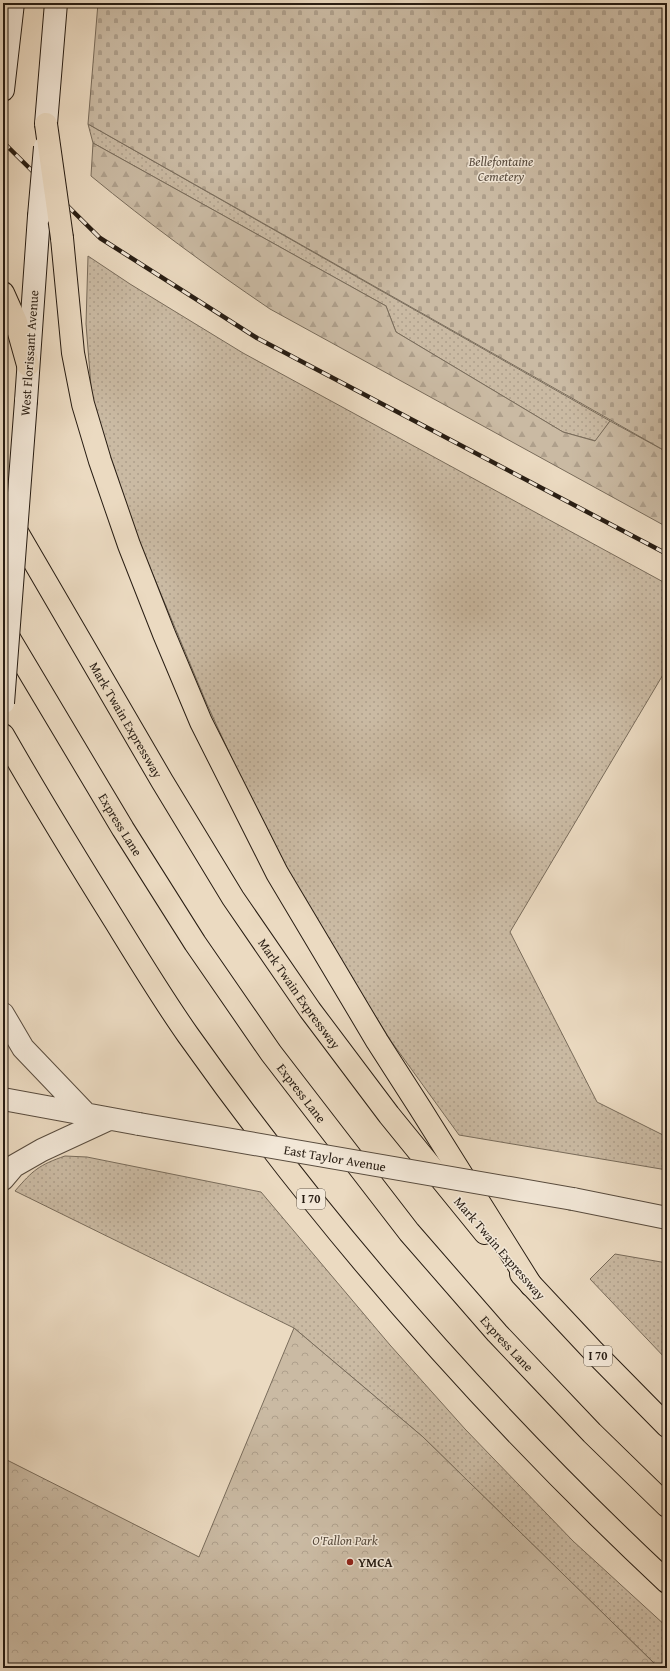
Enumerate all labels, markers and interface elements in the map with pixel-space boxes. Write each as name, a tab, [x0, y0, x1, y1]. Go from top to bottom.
park label: Bellefontaine Cemetery	[468, 152, 533, 186]
street label: West Florissant Avenue	[16, 289, 43, 417]
street label: Mark Twain Expressway	[85, 658, 167, 782]
street label: Express Lane	[94, 790, 147, 860]
street label: Mark Twain Expressway	[253, 934, 345, 1053]
street label: Express Lane	[272, 1059, 330, 1127]
street label: East Taylor Avenue	[282, 1140, 388, 1177]
road number: I 70	[297, 1189, 325, 1209]
street label: Mark Twain Expressway	[449, 1193, 550, 1305]
street label: Express Lane	[476, 1311, 538, 1376]
road number: I 70	[584, 1346, 612, 1366]
park label: O'Fallon Park	[312, 1531, 378, 1550]
place label: YMCA	[358, 1553, 393, 1572]
marker: YMCA	[345, 1557, 355, 1567]

